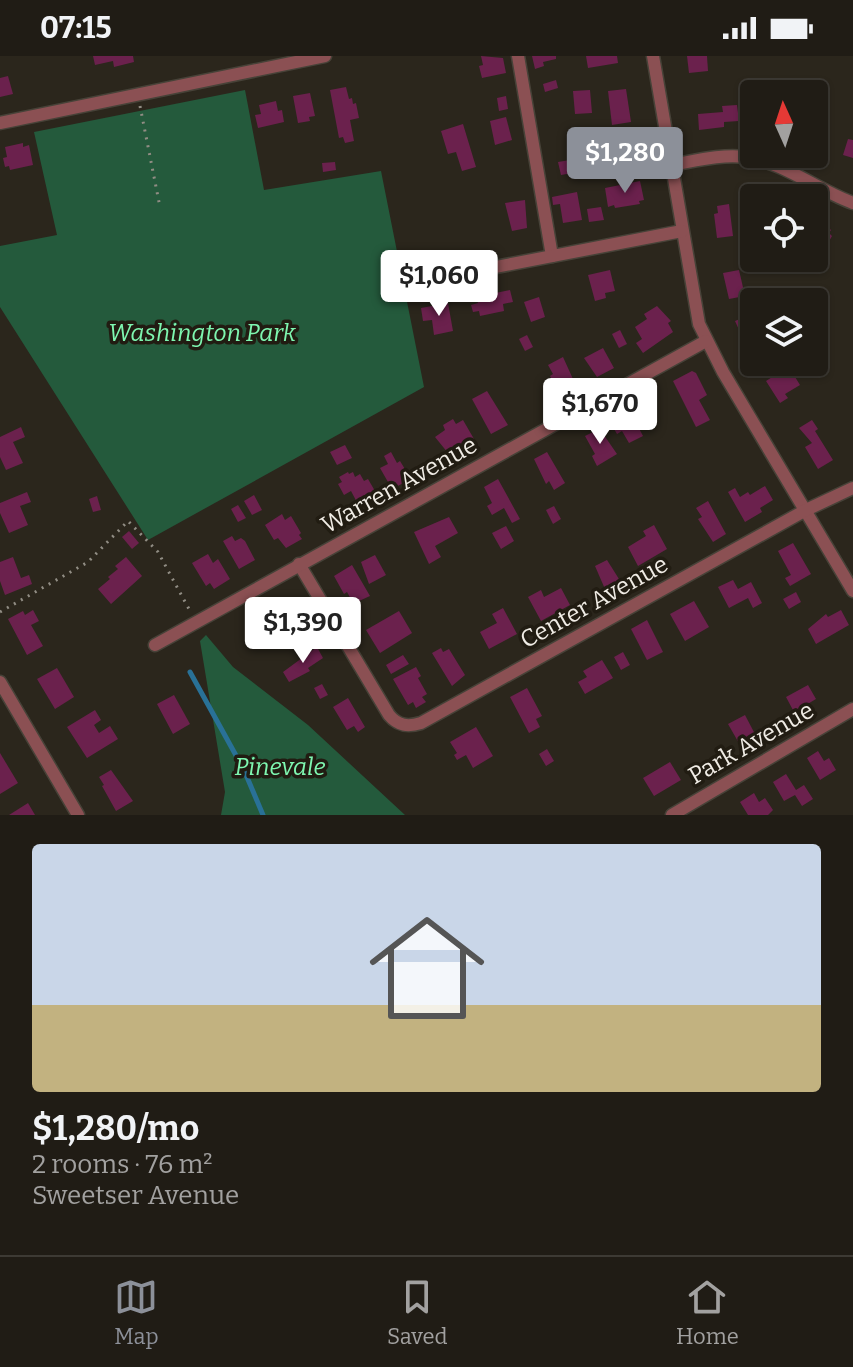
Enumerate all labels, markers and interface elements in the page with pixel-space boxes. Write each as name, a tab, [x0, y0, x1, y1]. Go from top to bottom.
text: 07:15	[40, 10, 112, 46]
north arrow	[740, 80, 828, 168]
map controls	[740, 80, 828, 376]
pin: $1,280	[560, 127, 690, 195]
text: $1,280	[585, 137, 665, 168]
button: locate	[740, 184, 828, 272]
pin: $1,060	[374, 250, 504, 318]
text: $1,060	[399, 260, 479, 291]
button: layers	[740, 288, 828, 376]
park label: Washington Park	[108, 319, 297, 347]
pin: $1,670	[535, 378, 665, 446]
text: $1,670	[561, 388, 639, 419]
street label: Warren Avenue	[316, 431, 482, 539]
street label: Center Avenue	[515, 550, 673, 654]
pin: $1,390	[238, 597, 368, 665]
text: $1,390	[263, 607, 343, 638]
street label: Park Avenue	[683, 696, 819, 790]
park label: Pinevale	[234, 753, 326, 781]
icon: home	[355, 896, 499, 1040]
text: $1,280/mo	[32, 1108, 199, 1149]
text: 2 rooms · 76 m²	[32, 1149, 212, 1180]
text: Sweetser Avenue	[32, 1180, 239, 1211]
tab: Map	[114, 1275, 159, 1350]
tab: Saved	[387, 1275, 447, 1350]
tab: Home	[676, 1275, 739, 1350]

